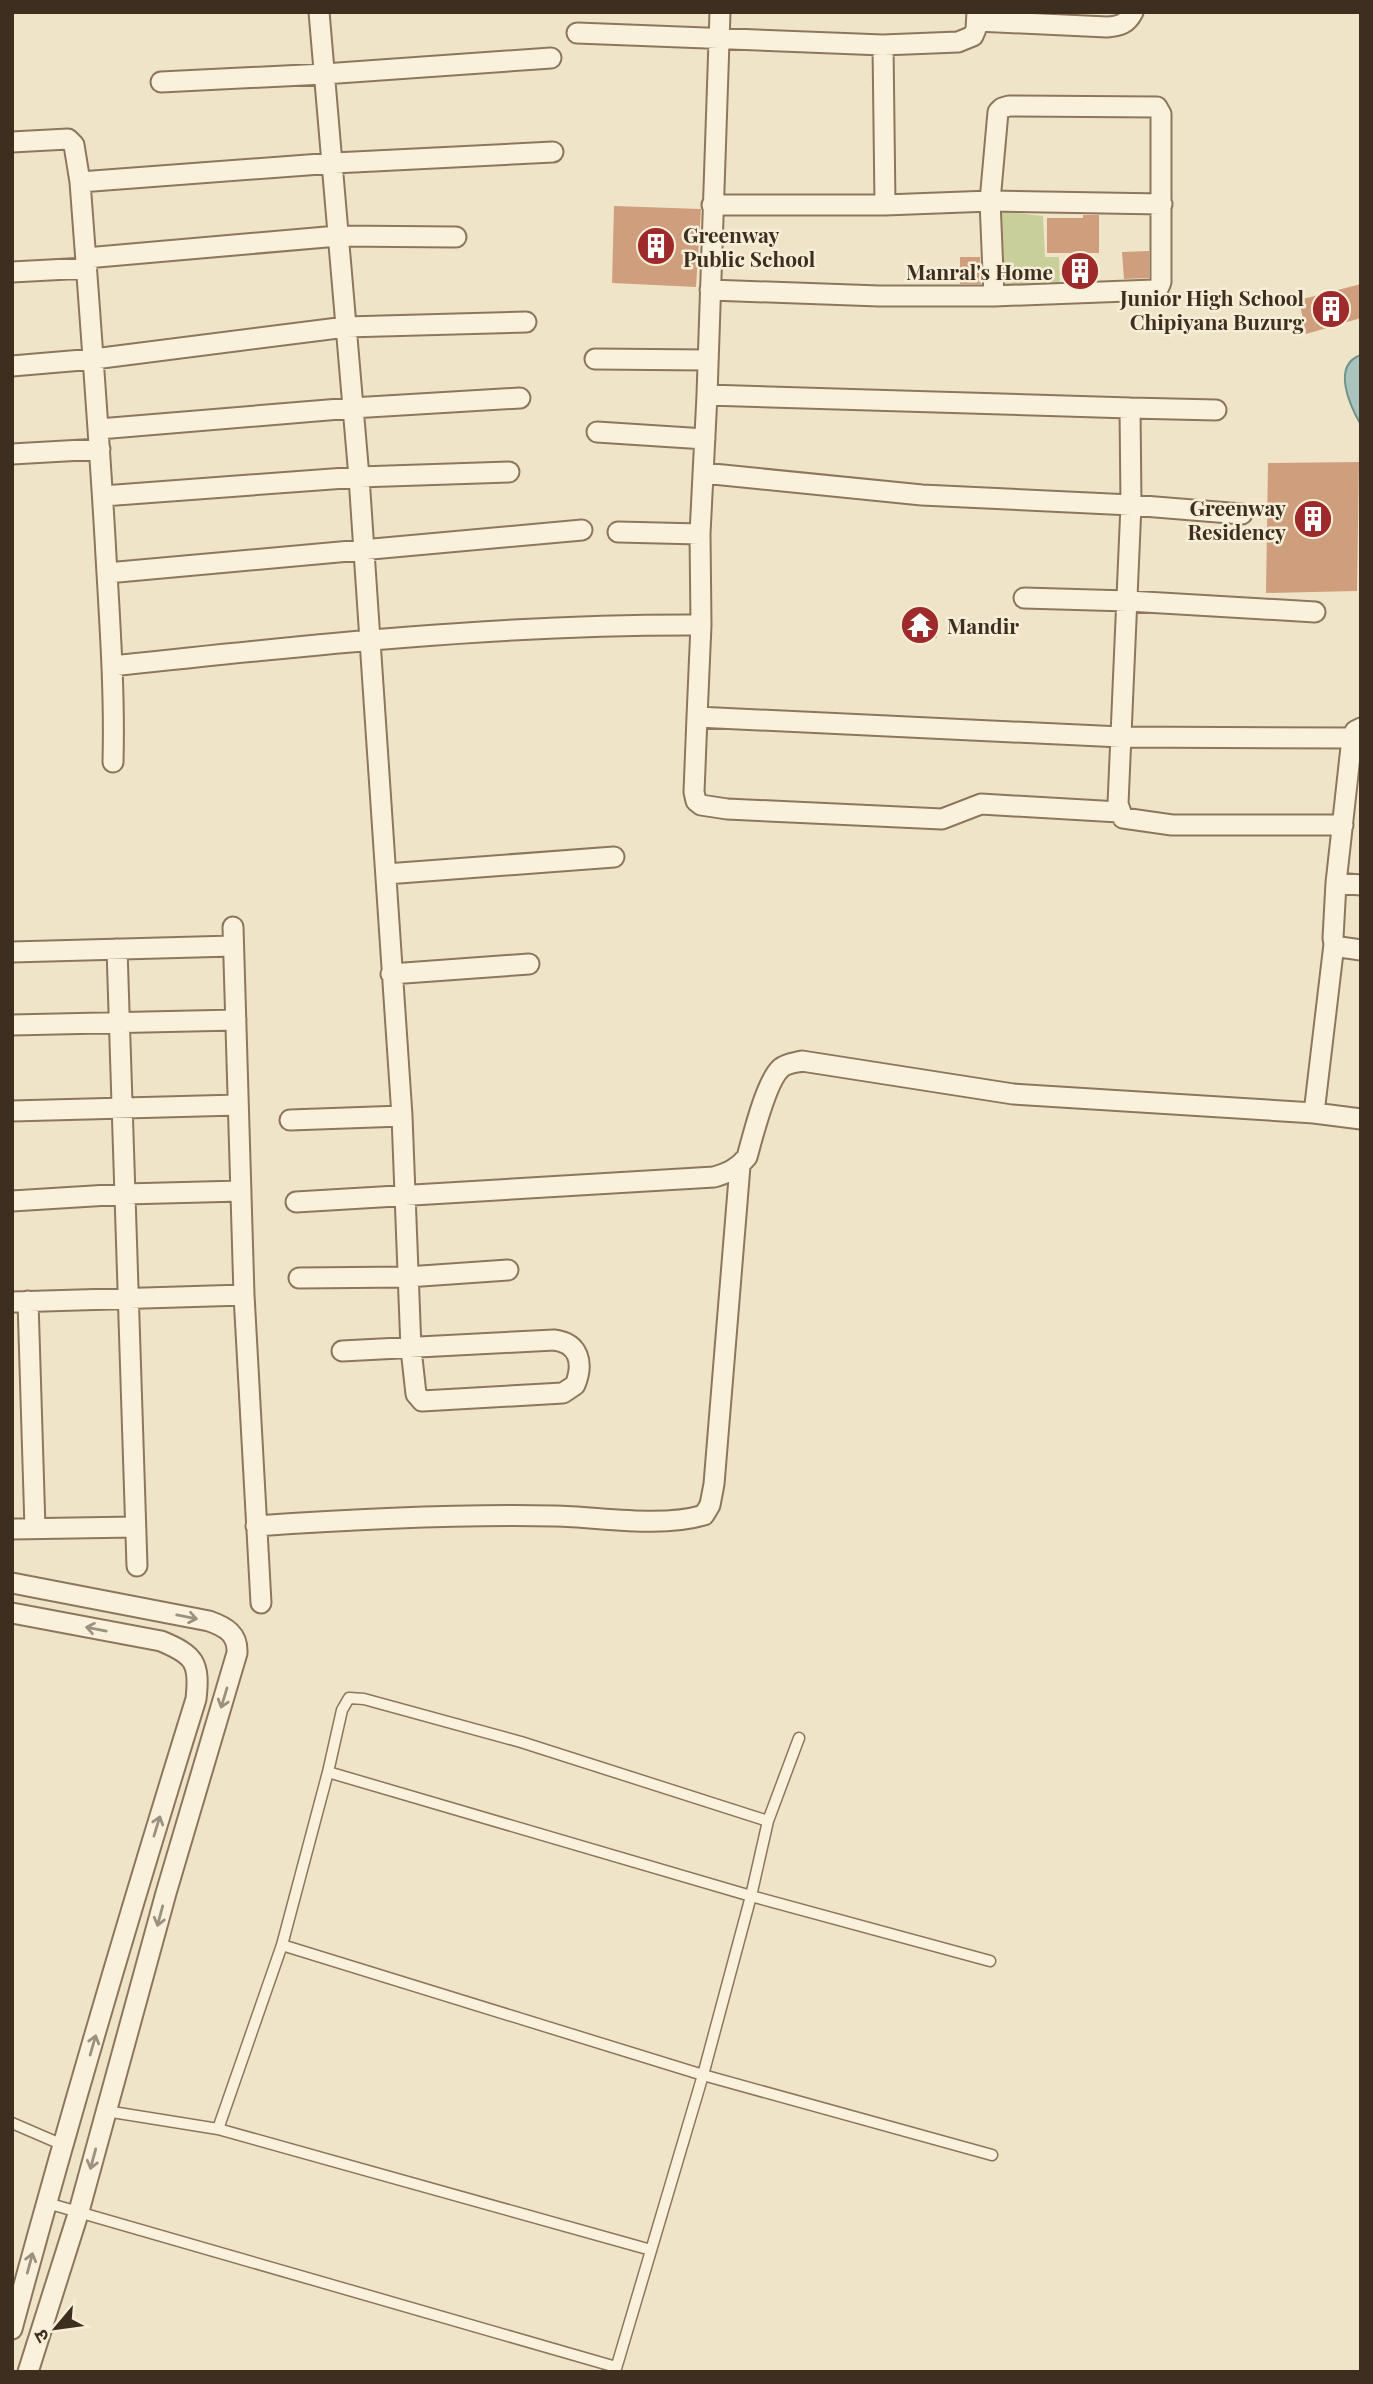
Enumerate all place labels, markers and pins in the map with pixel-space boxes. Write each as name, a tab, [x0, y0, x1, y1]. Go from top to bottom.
place label: Greenway Public School	[683, 220, 816, 272]
building icon: Greenway Public School	[635, 225, 677, 267]
building icon: Manral's Home	[1059, 250, 1101, 292]
place label: Manral's Home	[906, 257, 1053, 285]
place label: Junior High School Chipiyana Buzurg	[1119, 283, 1304, 335]
building icon: Junior High School Chipiyana Buzurg	[1310, 288, 1352, 330]
place label: Greenway Residency	[1187, 493, 1286, 545]
building icon: Greenway Residency	[1292, 498, 1334, 540]
temple icon: Mandir	[899, 604, 941, 646]
place label: Mandir	[947, 611, 1019, 639]

